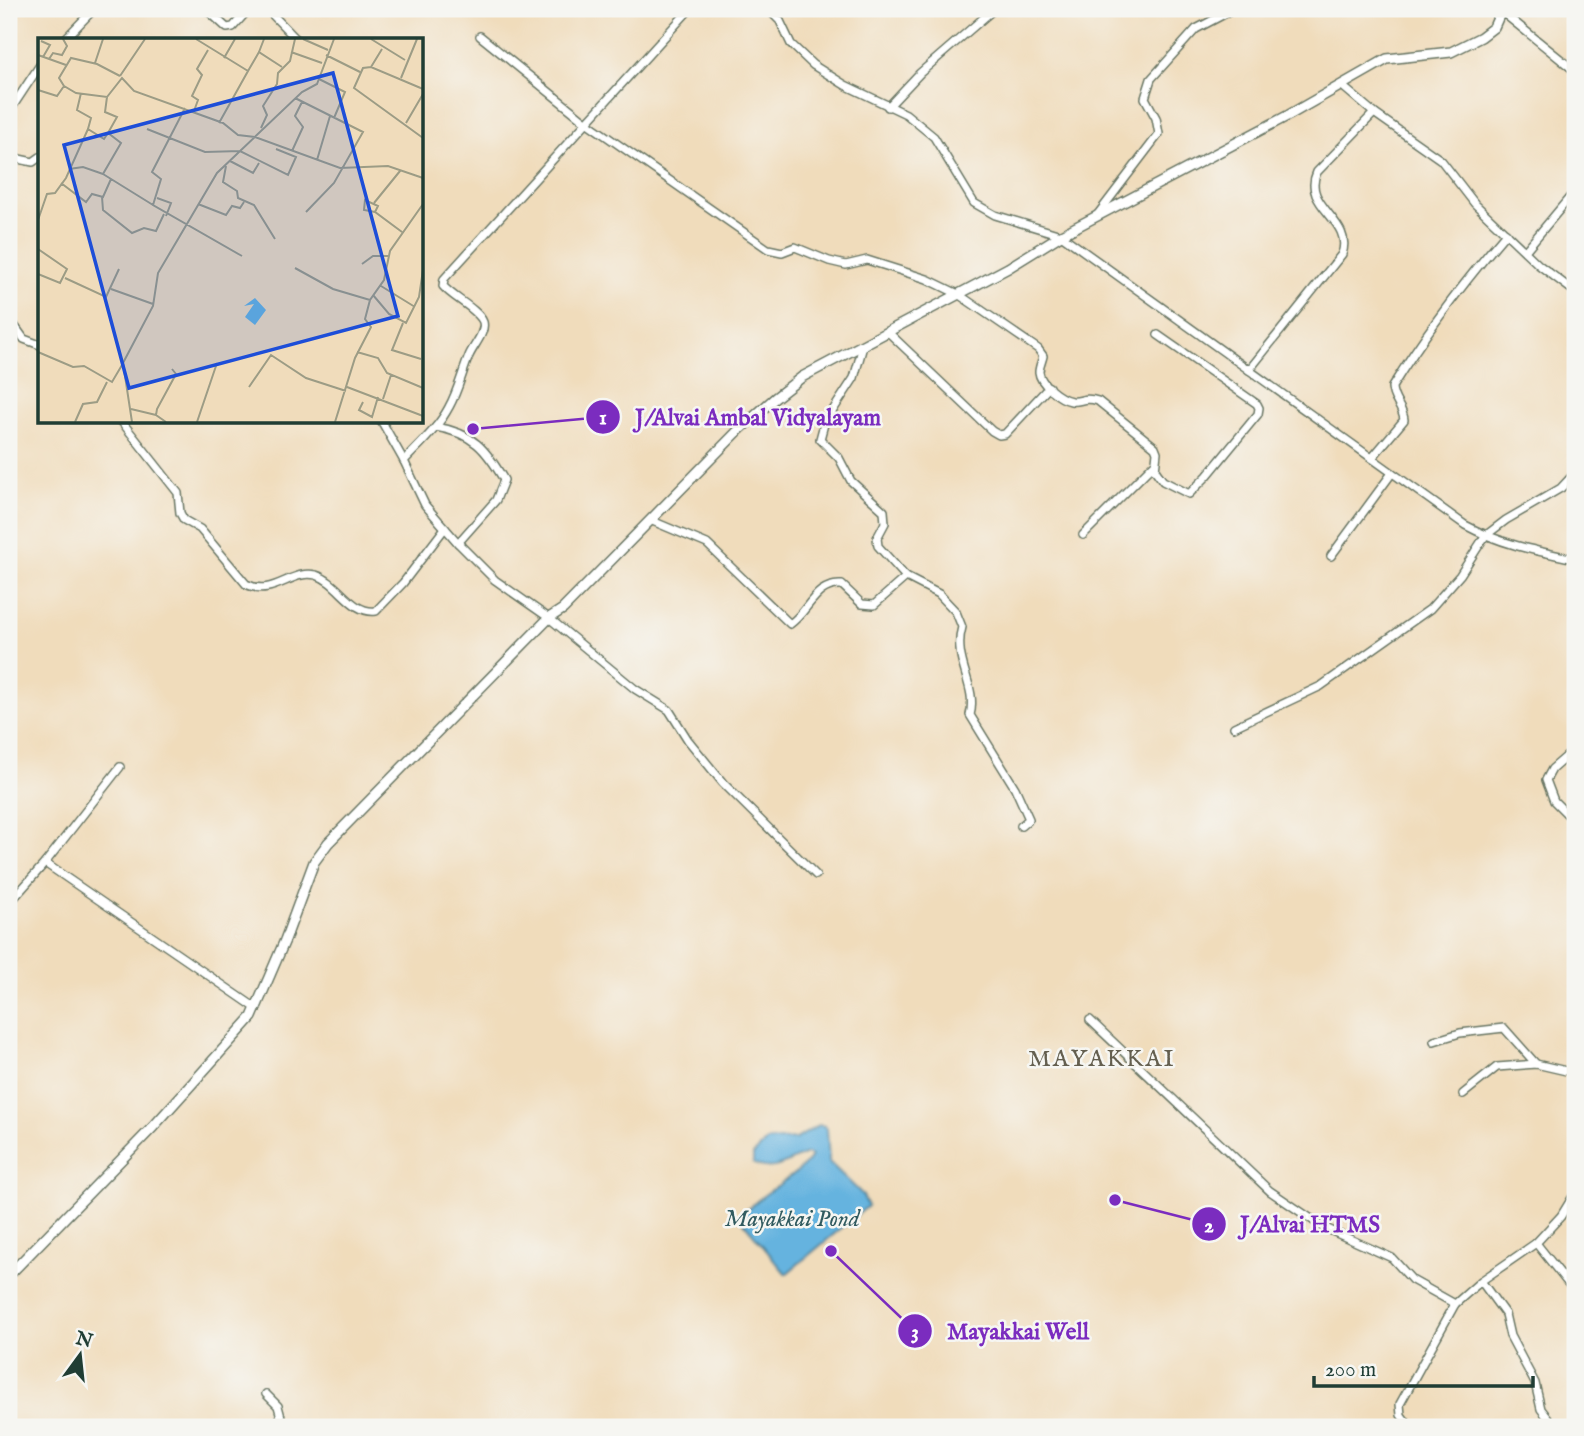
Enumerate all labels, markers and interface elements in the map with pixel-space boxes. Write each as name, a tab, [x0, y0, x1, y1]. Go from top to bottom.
inset map	[38, 38, 424, 424]
callout: J/Alvai Ambal Vidyalayam	[586, 395, 895, 439]
text: J/Alvai Ambal Vidyalayam	[632, 404, 881, 433]
text: 1	[599, 405, 607, 432]
district label: MAYAKKAI	[1028, 1044, 1176, 1075]
callout: J/Alvai HTMS	[1191, 1202, 1394, 1246]
water label: Mayakkai Pond	[724, 1205, 862, 1234]
text: J/Alvai HTMS	[1237, 1211, 1380, 1240]
text: 2	[1204, 1213, 1214, 1240]
callout: Mayakkai Well	[898, 1309, 1103, 1353]
text: Mayakkai Well	[947, 1318, 1090, 1347]
text: 3	[911, 1319, 919, 1346]
north arrow	[46, 1320, 116, 1390]
text: N	[72, 1327, 95, 1354]
scale bar	[1314, 1345, 1533, 1389]
text: 200 m	[1325, 1357, 1376, 1384]

